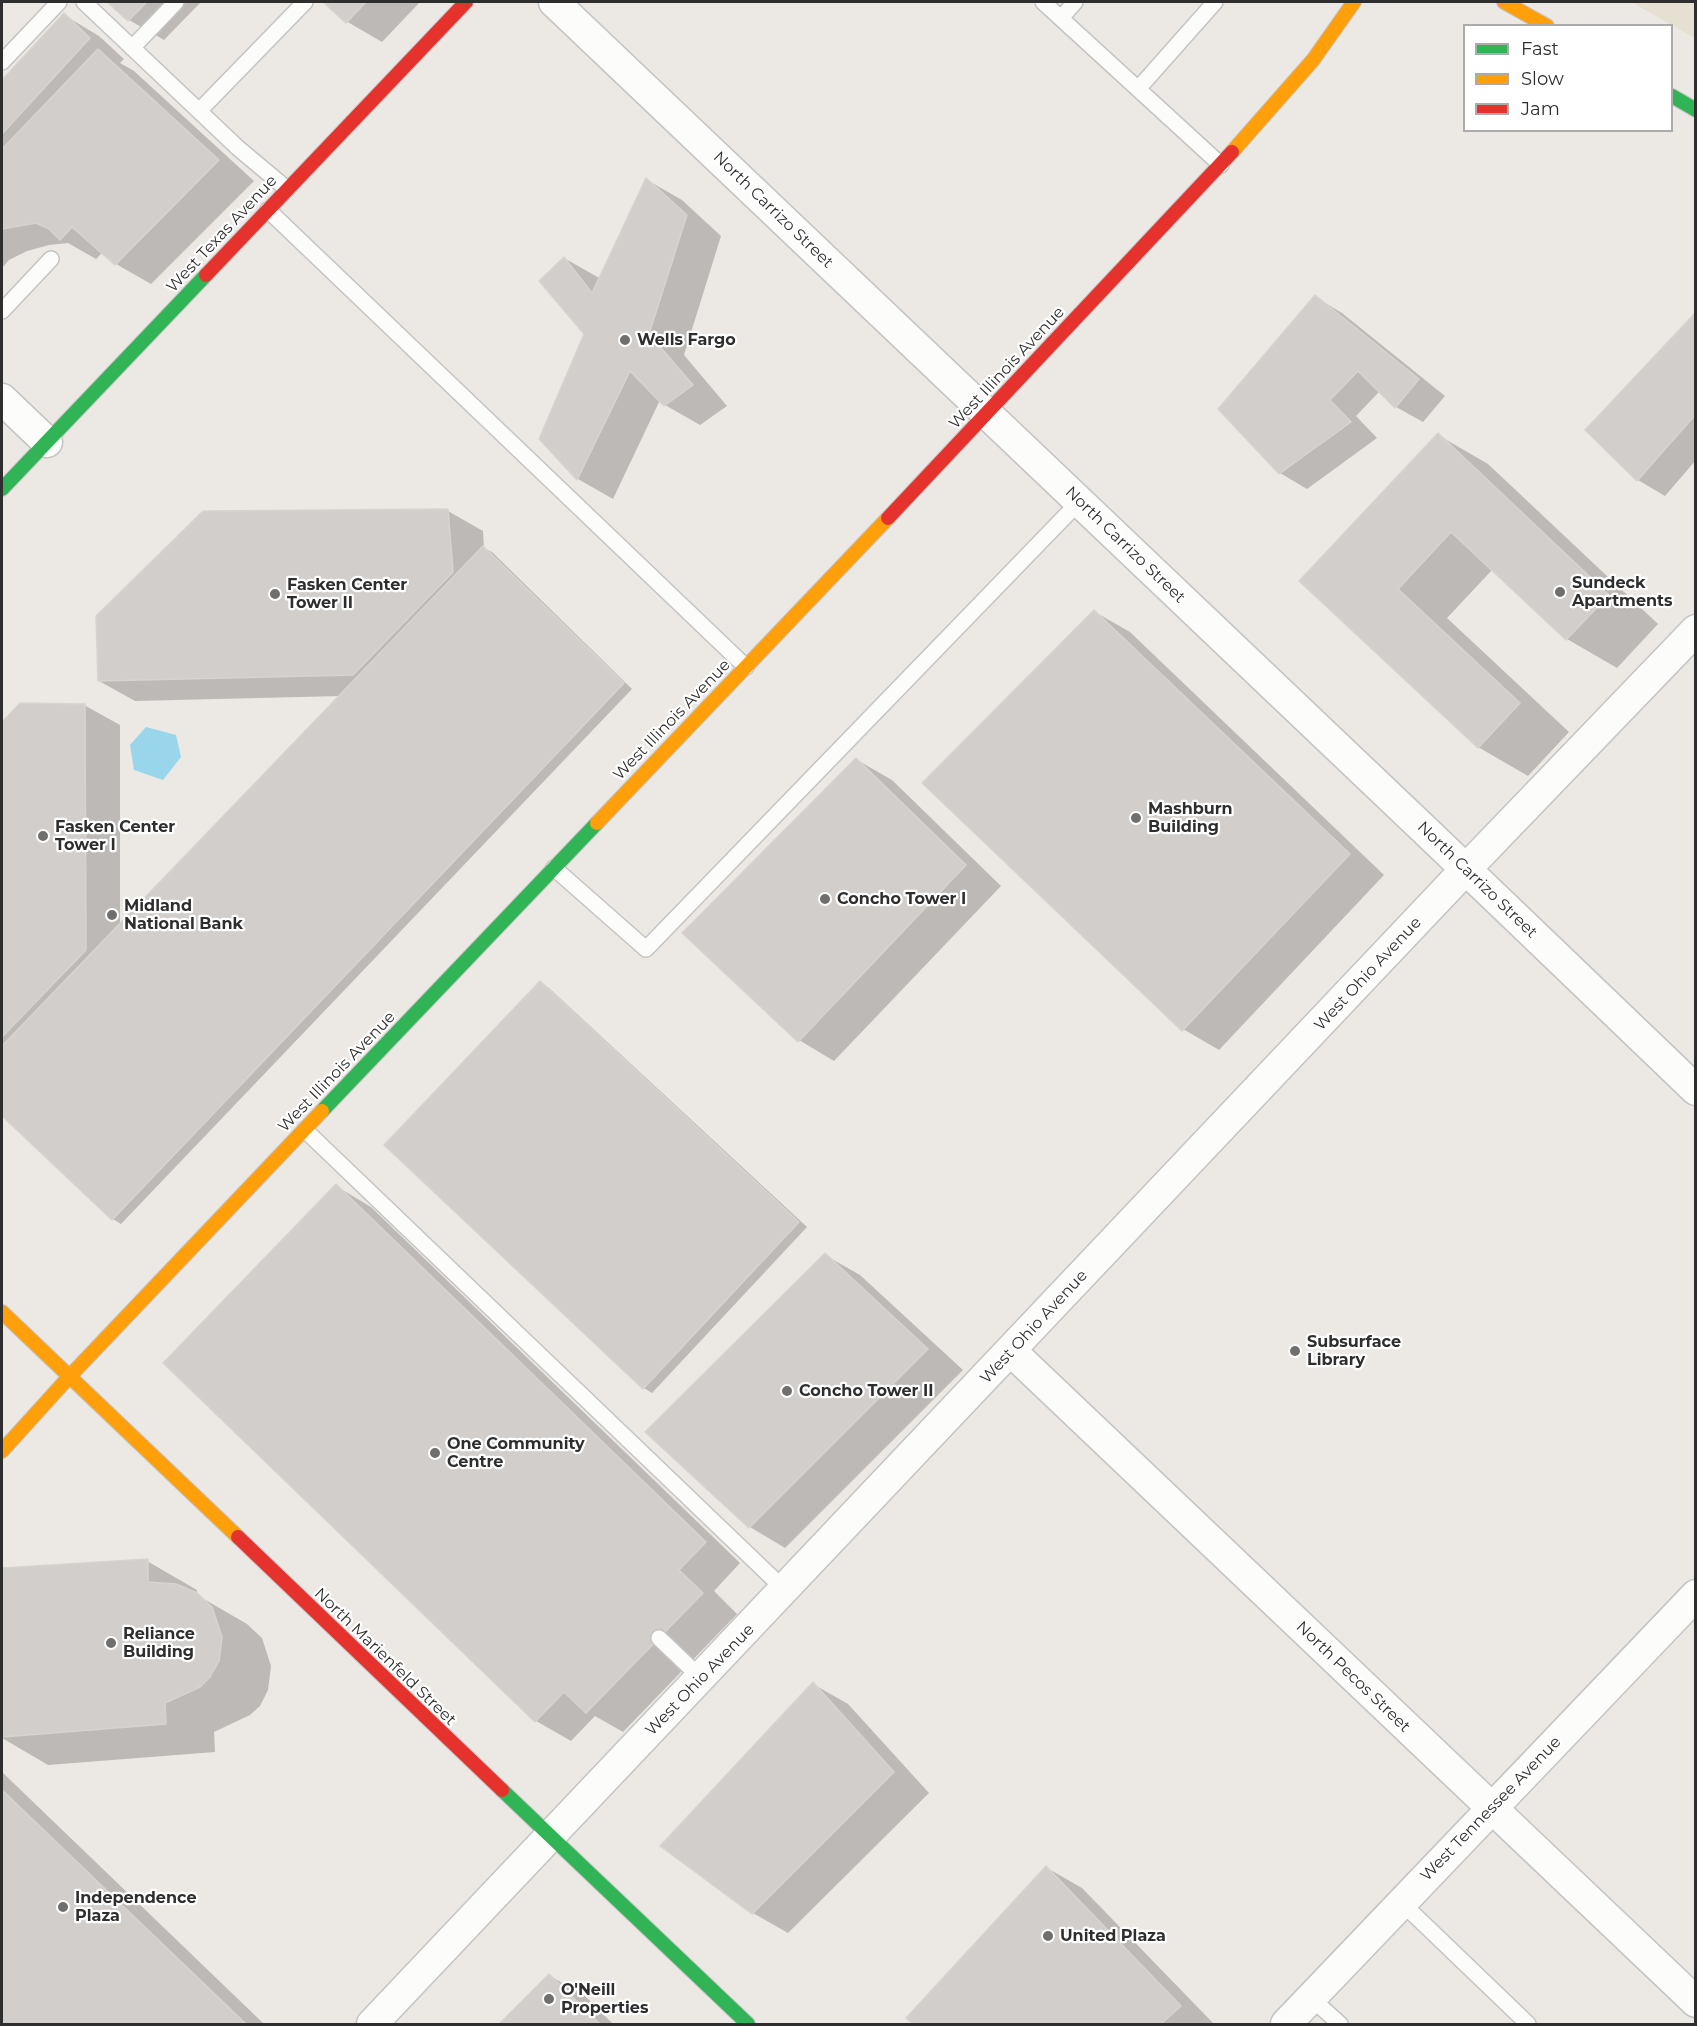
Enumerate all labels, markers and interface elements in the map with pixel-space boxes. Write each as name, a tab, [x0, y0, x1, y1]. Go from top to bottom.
legend	[1463, 24, 1673, 132]
text: Fast	[1521, 38, 1559, 60]
text: Slow	[1521, 68, 1564, 90]
text: Jam	[1521, 98, 1560, 120]
street label: North Carrizo Street	[709, 148, 837, 272]
street label: West Texas Avenue	[163, 172, 281, 296]
street label: West Illinois Avenue	[945, 303, 1069, 433]
place label: Wells Fargo	[637, 330, 736, 350]
marker: Wells Fargo	[618, 333, 632, 347]
street label: North Carrizo Street	[1061, 483, 1189, 607]
place label: Sundeck Apartments	[1572, 573, 1673, 611]
place label: Fasken Center Tower II	[287, 575, 407, 613]
marker: Sundeck Apartments	[1553, 585, 1567, 599]
marker: Fasken Center Tower II	[268, 587, 282, 601]
street label: West Illinois Avenue	[609, 656, 735, 784]
place label: Mashburn Building	[1148, 799, 1233, 837]
marker: Mashburn Building	[1129, 811, 1143, 825]
place label: Fasken Center Tower I	[55, 817, 175, 855]
street label: North Carrizo Street	[1413, 818, 1541, 942]
marker: Fasken Center Tower I	[36, 829, 50, 843]
place label: Concho Tower I	[837, 889, 966, 909]
marker: Concho Tower I	[818, 892, 832, 906]
place label: Midland National Bank	[124, 896, 243, 934]
marker: Midland National Bank	[105, 908, 119, 922]
street label: West Ohio Avenue	[1310, 913, 1426, 1035]
street label: West Illinois Avenue	[274, 1008, 400, 1136]
street label: West Ohio Avenue	[976, 1266, 1092, 1388]
place label: Subsurface Library	[1307, 1332, 1401, 1370]
marker: Subsurface Library	[1288, 1344, 1302, 1358]
place label: Concho Tower II	[799, 1381, 933, 1401]
marker: Concho Tower II	[780, 1384, 794, 1398]
place label: One Community Centre	[447, 1434, 585, 1472]
marker: One Community Centre	[428, 1446, 442, 1460]
street label: North Marienfeld Street	[310, 1584, 460, 1730]
street label: North Pecos Street	[1292, 1618, 1414, 1736]
street label: West Ohio Avenue	[642, 1620, 758, 1740]
place label: Reliance Building	[123, 1624, 195, 1662]
marker: Reliance Building	[104, 1636, 118, 1650]
street label: West Tennessee Avenue	[1417, 1733, 1565, 1885]
place label: Independence Plaza	[75, 1888, 197, 1926]
marker: Independence Plaza	[56, 1900, 70, 1914]
place label: United Plaza	[1060, 1926, 1166, 1946]
marker: United Plaza	[1041, 1929, 1055, 1943]
place label: O'Neill Properties	[561, 1980, 648, 2018]
marker: O'Neill Properties	[542, 1992, 556, 2006]

